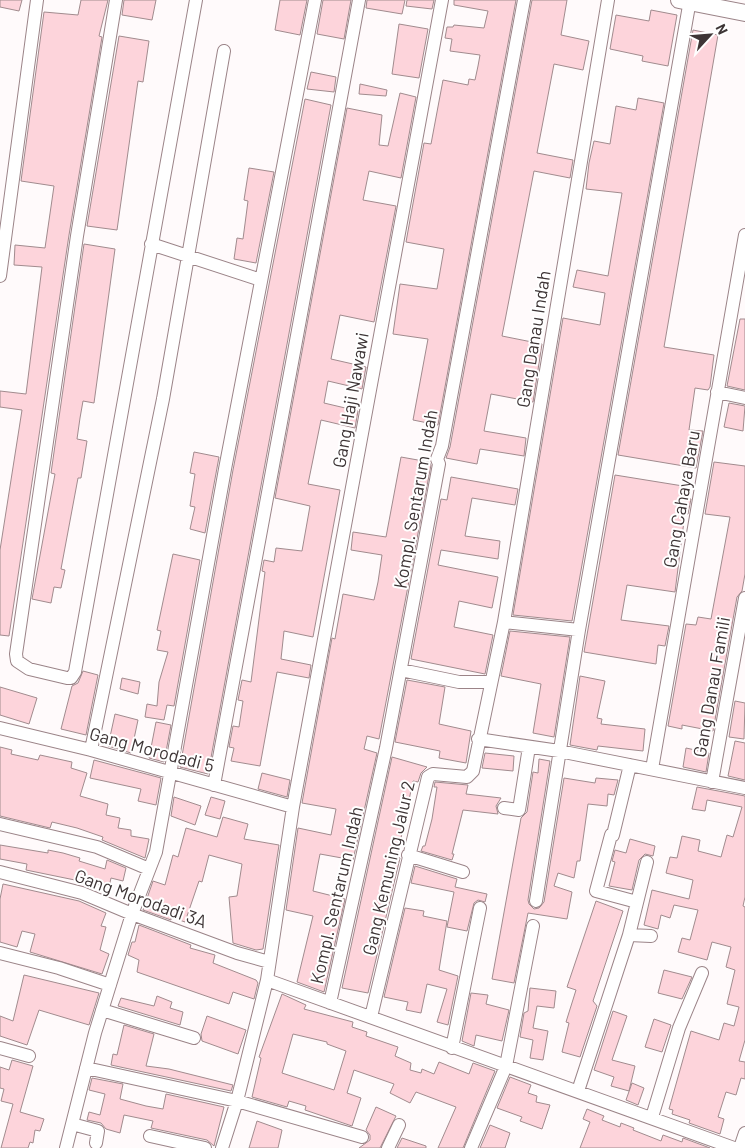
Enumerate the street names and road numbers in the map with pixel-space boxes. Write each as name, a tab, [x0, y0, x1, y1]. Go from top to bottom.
street label: Gang Danau Indah	[511, 269, 555, 409]
street label: Gang Haji Nawawi	[327, 330, 373, 470]
street label: Kompl. Sentarum Indah	[388, 408, 442, 590]
street label: Gang Cahaya Baru	[658, 428, 704, 570]
street label: Gang Danau Famili	[688, 615, 734, 759]
street label: Gang Morodadi 5	[87, 722, 217, 776]
street label: Gang Kemuning Jalur 2	[357, 779, 419, 957]
street label: Kompl. Sentarum Indah	[305, 804, 367, 986]
street label: Gang Morodadi 3A	[72, 864, 210, 932]

